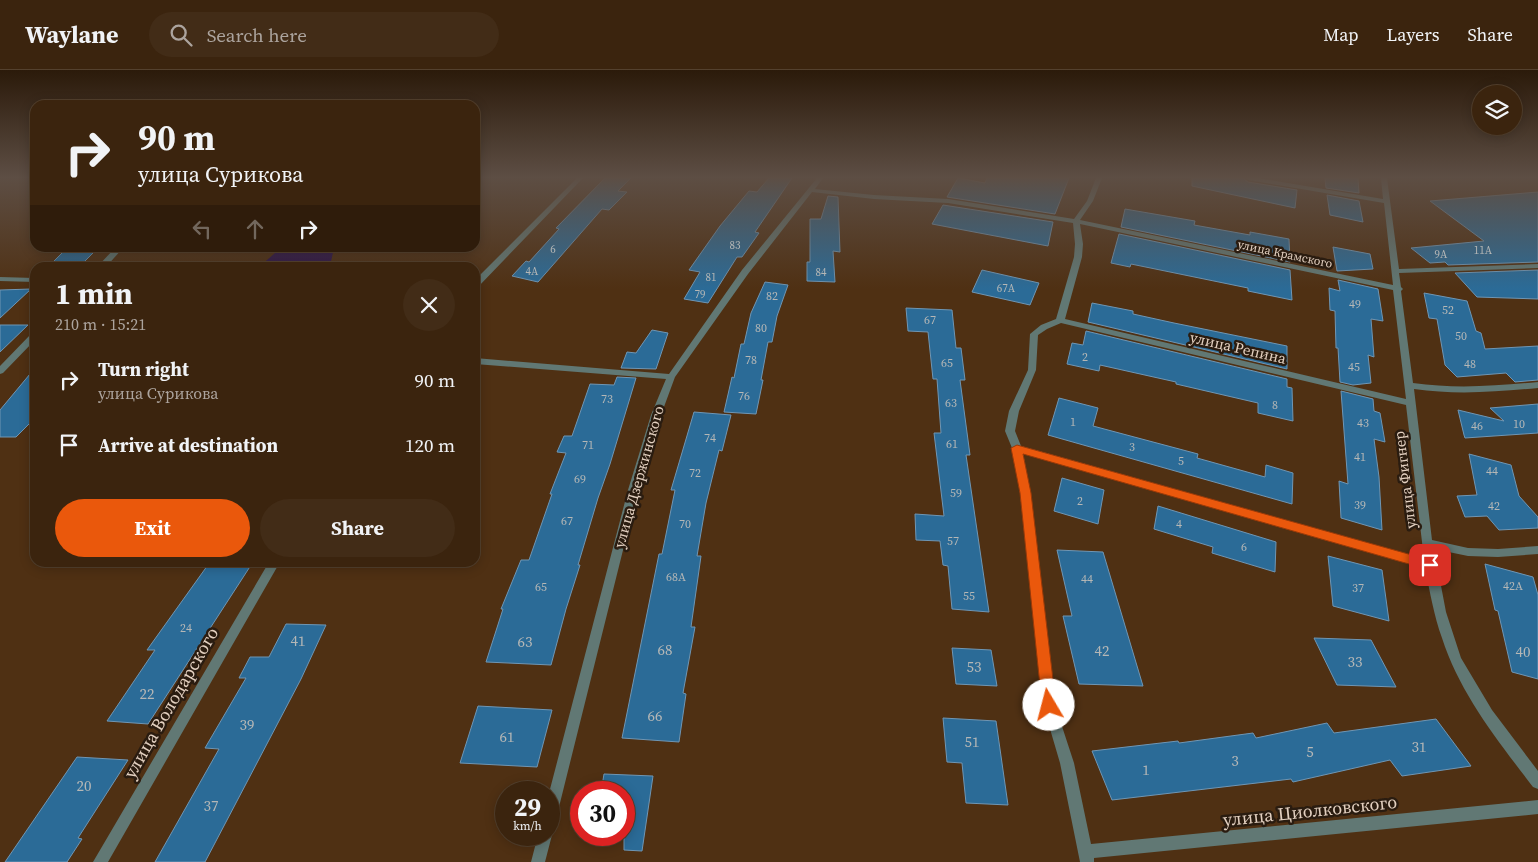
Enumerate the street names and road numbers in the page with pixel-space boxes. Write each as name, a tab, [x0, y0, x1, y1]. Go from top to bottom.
street label: улица Крамского	[1236, 236, 1334, 272]
street label: улица Репина	[1188, 326, 1289, 369]
street label: улица Дзержинского	[608, 403, 669, 551]
street label: улица Фигнер	[1388, 430, 1421, 530]
street label: улица Володарского	[117, 622, 224, 783]
street label: улица Циолковского	[1222, 789, 1398, 832]

